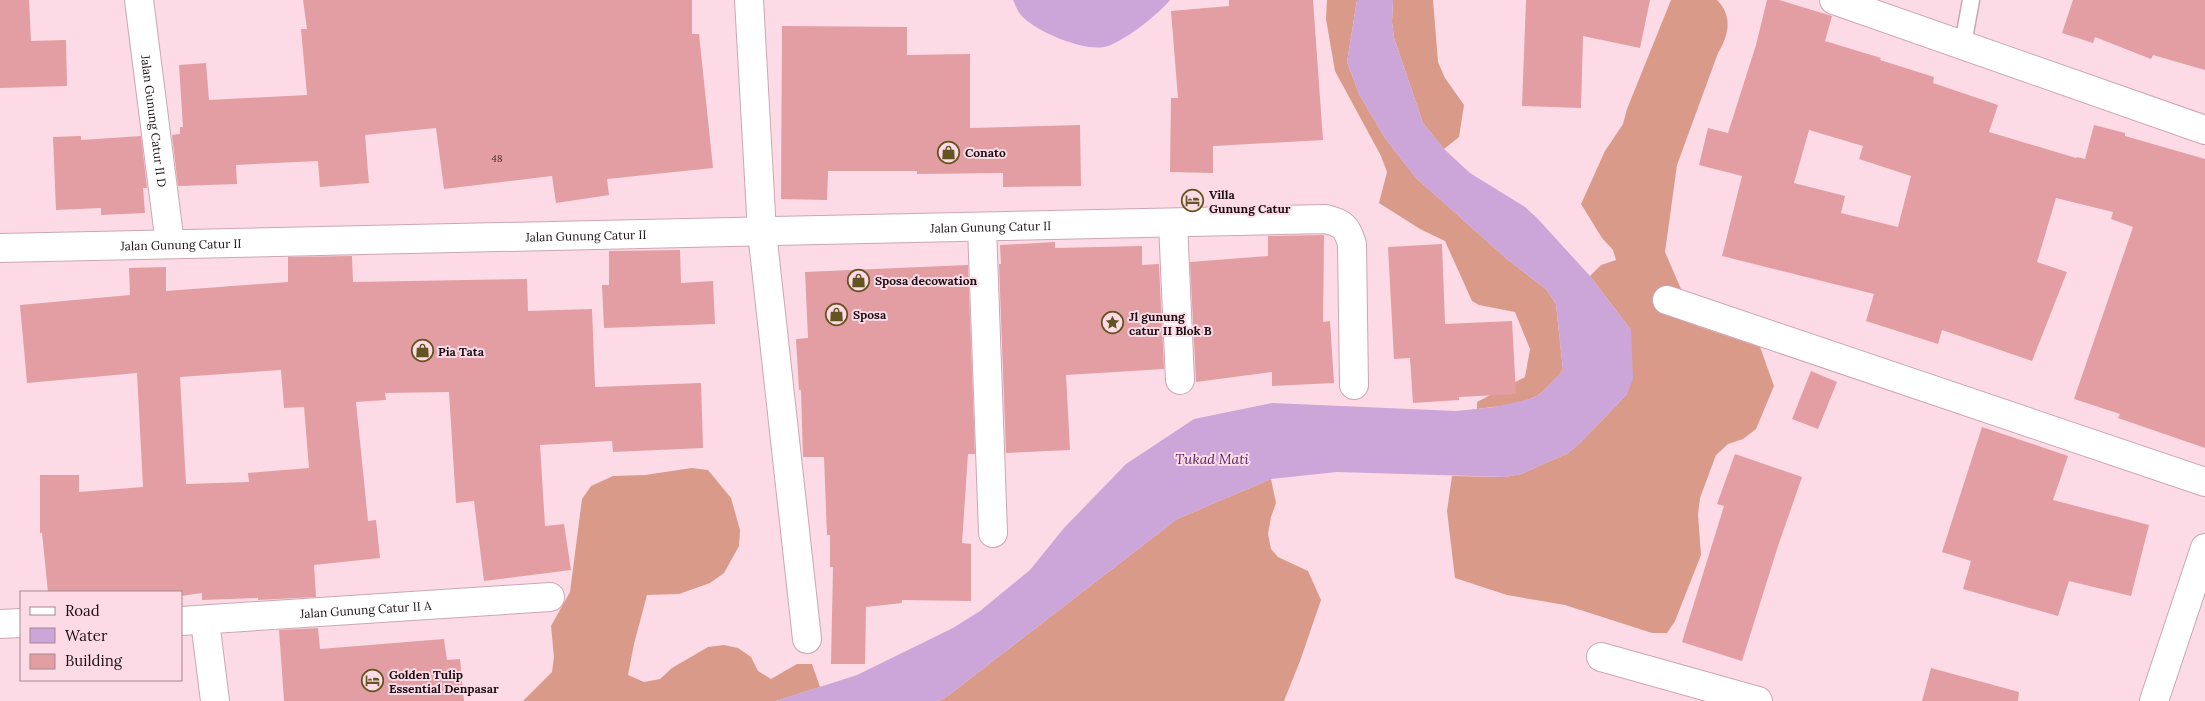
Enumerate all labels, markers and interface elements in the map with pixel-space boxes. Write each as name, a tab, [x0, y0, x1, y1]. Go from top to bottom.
street label: Jalan Gunung Catur II D	[138, 53, 170, 188]
shop icon: Conato	[937, 140, 961, 164]
place label: Conato	[965, 145, 1006, 160]
house number: 48	[491, 152, 503, 165]
place label: Villa Gunung Catur	[1209, 187, 1291, 216]
hotel icon: Villa Gunung Catur	[1181, 189, 1205, 213]
street label: Jalan Gunung Catur II	[929, 217, 1051, 235]
street label: Jalan Gunung Catur II	[524, 226, 647, 244]
street label: Jalan Gunung Catur II	[119, 235, 242, 253]
shop icon: Sposa decowation	[847, 268, 871, 292]
place label: Sposa decowation	[875, 273, 977, 288]
shop icon: Sposa	[825, 302, 849, 326]
place label: Sposa	[853, 307, 887, 322]
place label: Jl gunung catur II Blok B	[1129, 309, 1212, 338]
place icon: Jl gunung catur II Blok B	[1101, 311, 1125, 335]
shop icon: Pia Tata	[410, 339, 434, 363]
place label: Pia Tata	[438, 344, 485, 359]
water label: Tukad Mati	[1175, 450, 1249, 468]
legend	[20, 591, 182, 681]
street label: Jalan Gunung Catur II A	[298, 597, 432, 621]
text: Road	[65, 601, 100, 620]
text: Water	[65, 626, 108, 645]
text: Building	[65, 651, 123, 670]
place label: Golden Tulip Essential Denpasar	[389, 667, 499, 696]
hotel icon: Golden Tulip Essential Denpasar	[361, 669, 385, 693]

